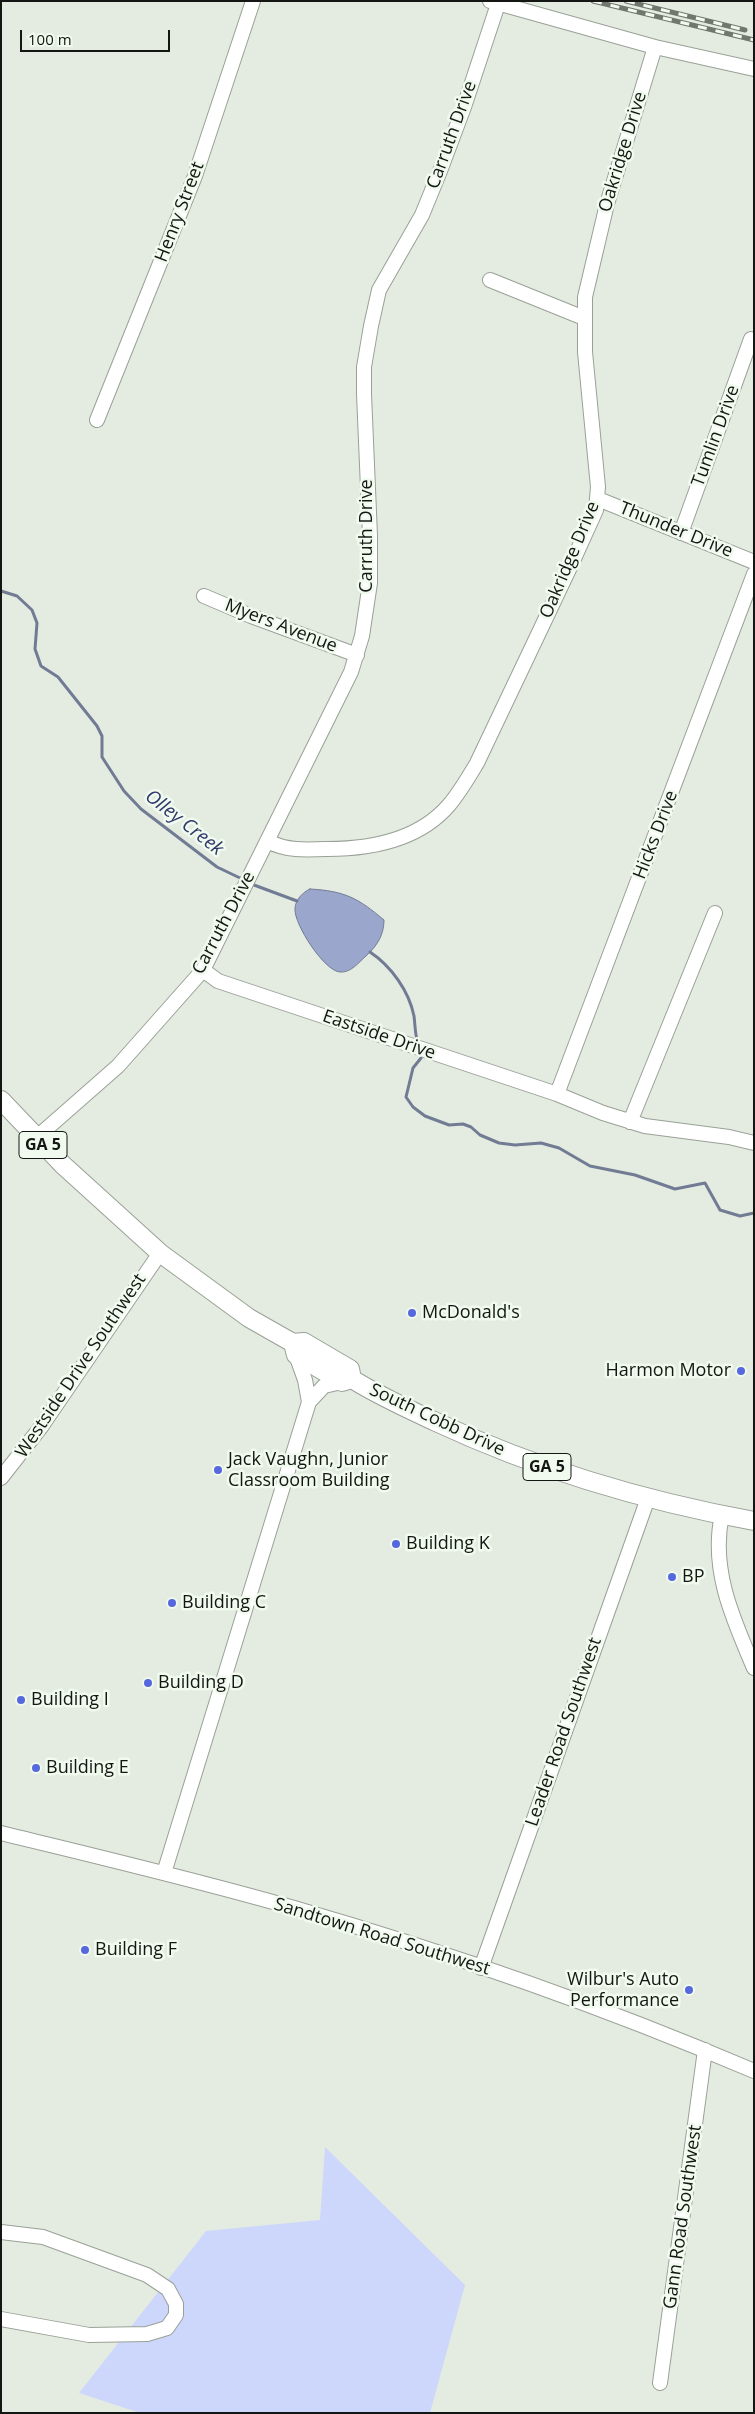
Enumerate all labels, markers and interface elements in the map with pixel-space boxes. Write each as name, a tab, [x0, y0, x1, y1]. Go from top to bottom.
scale bar	[22, 20, 172, 52]
text: 100 m	[28, 29, 72, 49]
street label: Carruth Drive	[422, 78, 482, 192]
street label: Oakridge Drive	[594, 89, 652, 215]
street label: Henry Street	[151, 159, 209, 265]
street label: Tumlin Drive	[688, 382, 744, 490]
street label: Carruth Drive	[356, 479, 378, 593]
street label: Thunder Drive	[616, 497, 736, 563]
street label: Oakridge Drive	[536, 498, 604, 622]
street label: Myers Avenue	[222, 595, 340, 657]
water label: Olley Creek	[140, 785, 228, 861]
street label: Hicks Drive	[629, 788, 683, 882]
street label: Carruth Drive	[188, 868, 260, 978]
street label: Eastside Drive	[320, 1006, 438, 1064]
road number: GA 5	[19, 1132, 67, 1158]
street label: Westside Drive Southwest	[11, 1270, 151, 1462]
place label: McDonald's	[422, 1302, 520, 1324]
marker: McDonald's	[406, 1307, 418, 1319]
place label: Harmon Motor	[606, 1360, 731, 1382]
marker: Harmon Motor	[735, 1365, 747, 1377]
street label: South Cobb Drive	[366, 1379, 508, 1461]
place label: Jack Vaughn, Junior Classroom Building	[228, 1449, 390, 1492]
road number: GA 5	[523, 1454, 571, 1480]
marker: Jack Vaughn, Junior Classroom Building	[212, 1464, 224, 1476]
place label: Building K	[406, 1533, 490, 1555]
marker: Building K	[390, 1538, 402, 1550]
place label: BP	[682, 1566, 704, 1588]
marker: BP	[666, 1571, 678, 1583]
place label: Building C	[182, 1592, 266, 1614]
marker: Building C	[166, 1597, 178, 1609]
street label: Leader Road Southwest	[521, 1635, 607, 1829]
place label: Building D	[158, 1672, 244, 1694]
marker: Building D	[142, 1677, 154, 1689]
place label: Building I	[31, 1689, 109, 1711]
marker: Building I	[15, 1694, 27, 1706]
place label: Building E	[46, 1757, 129, 1779]
marker: Building E	[30, 1762, 42, 1774]
street label: Sandtown Road Southwest	[271, 1894, 493, 1980]
place label: Building F	[95, 1939, 177, 1961]
marker: Building F	[79, 1944, 91, 1956]
place label: Wilbur's Auto Performance	[567, 1969, 679, 2012]
marker: Wilbur's Auto Performance	[683, 1984, 695, 1996]
street label: Gann Road Southwest	[659, 2124, 707, 2310]

